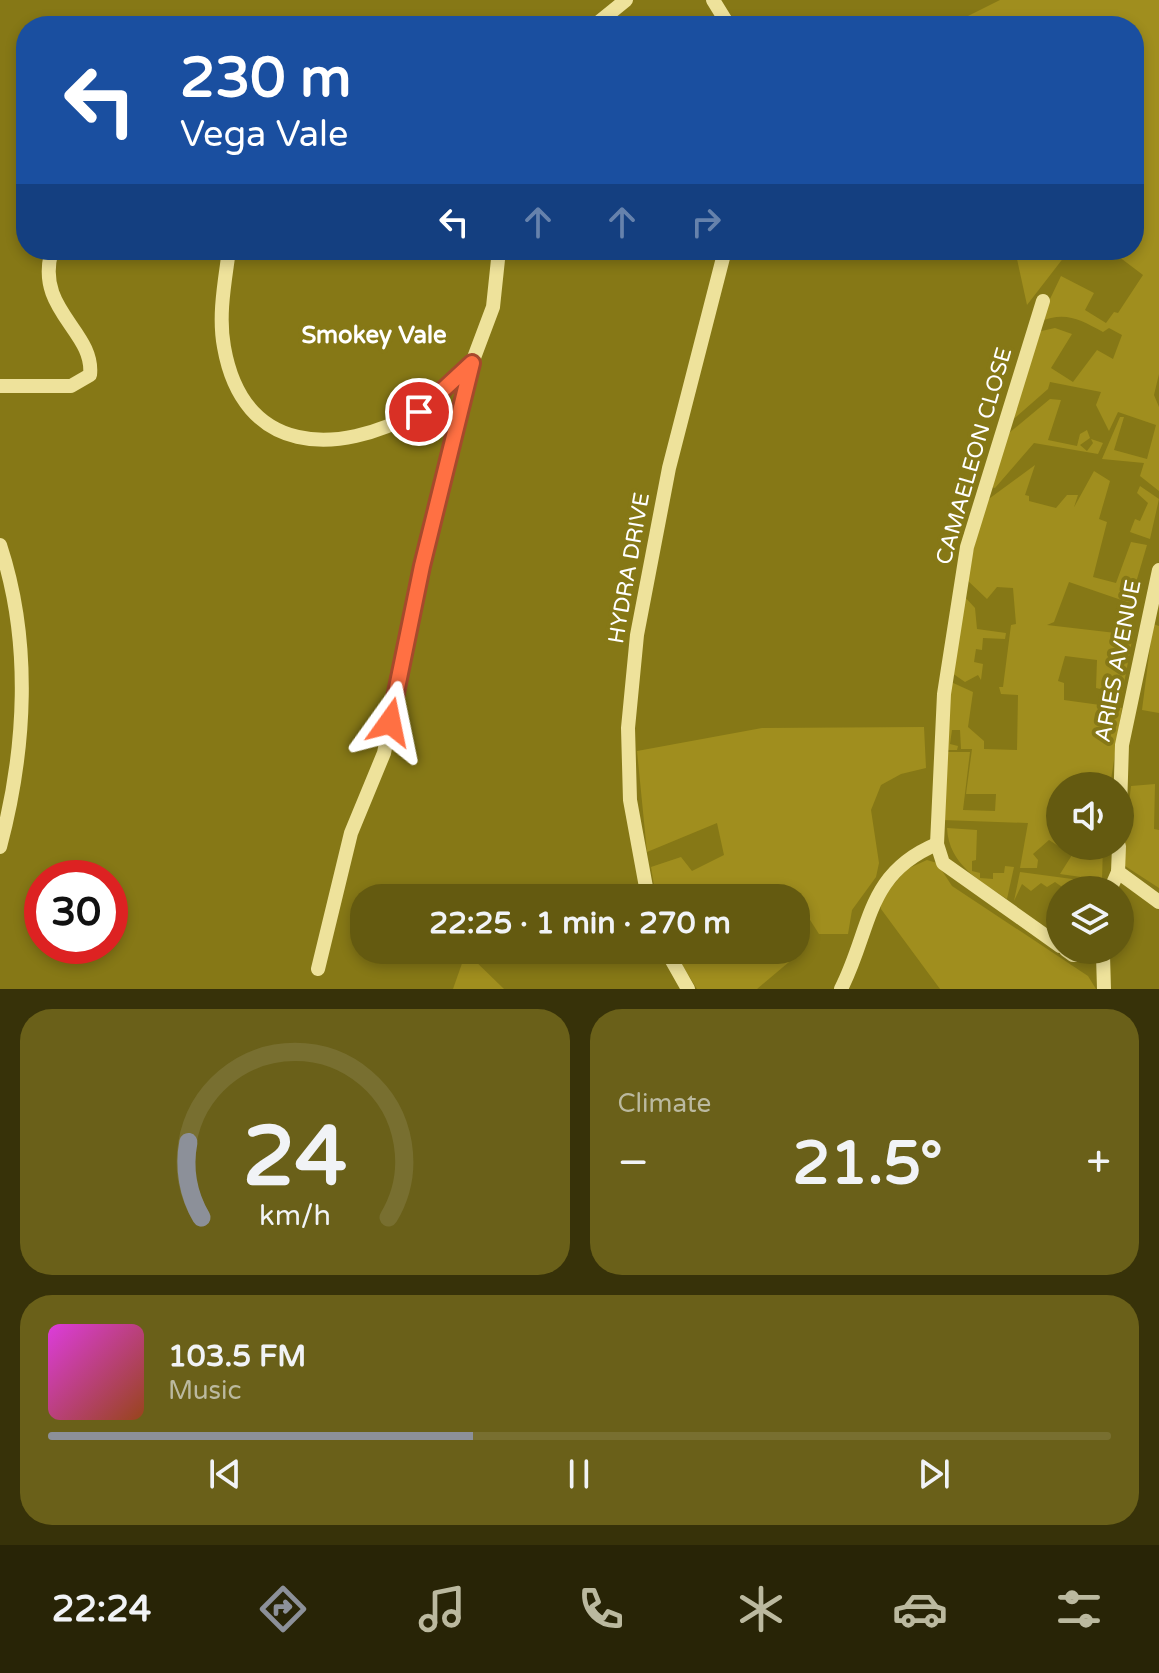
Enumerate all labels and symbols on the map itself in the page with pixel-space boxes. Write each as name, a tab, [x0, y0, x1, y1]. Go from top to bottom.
district label: Smokey Vale	[301, 321, 447, 350]
street label: CAMAELEON CLOSE	[931, 344, 1017, 568]
pin	[385, 378, 453, 446]
street label: HYDRA DRIVE	[603, 491, 655, 645]
street label: ARIES AVENUE	[1090, 578, 1146, 744]
position arrow	[348, 680, 432, 764]
speed limit sign: 30	[24, 860, 128, 964]

